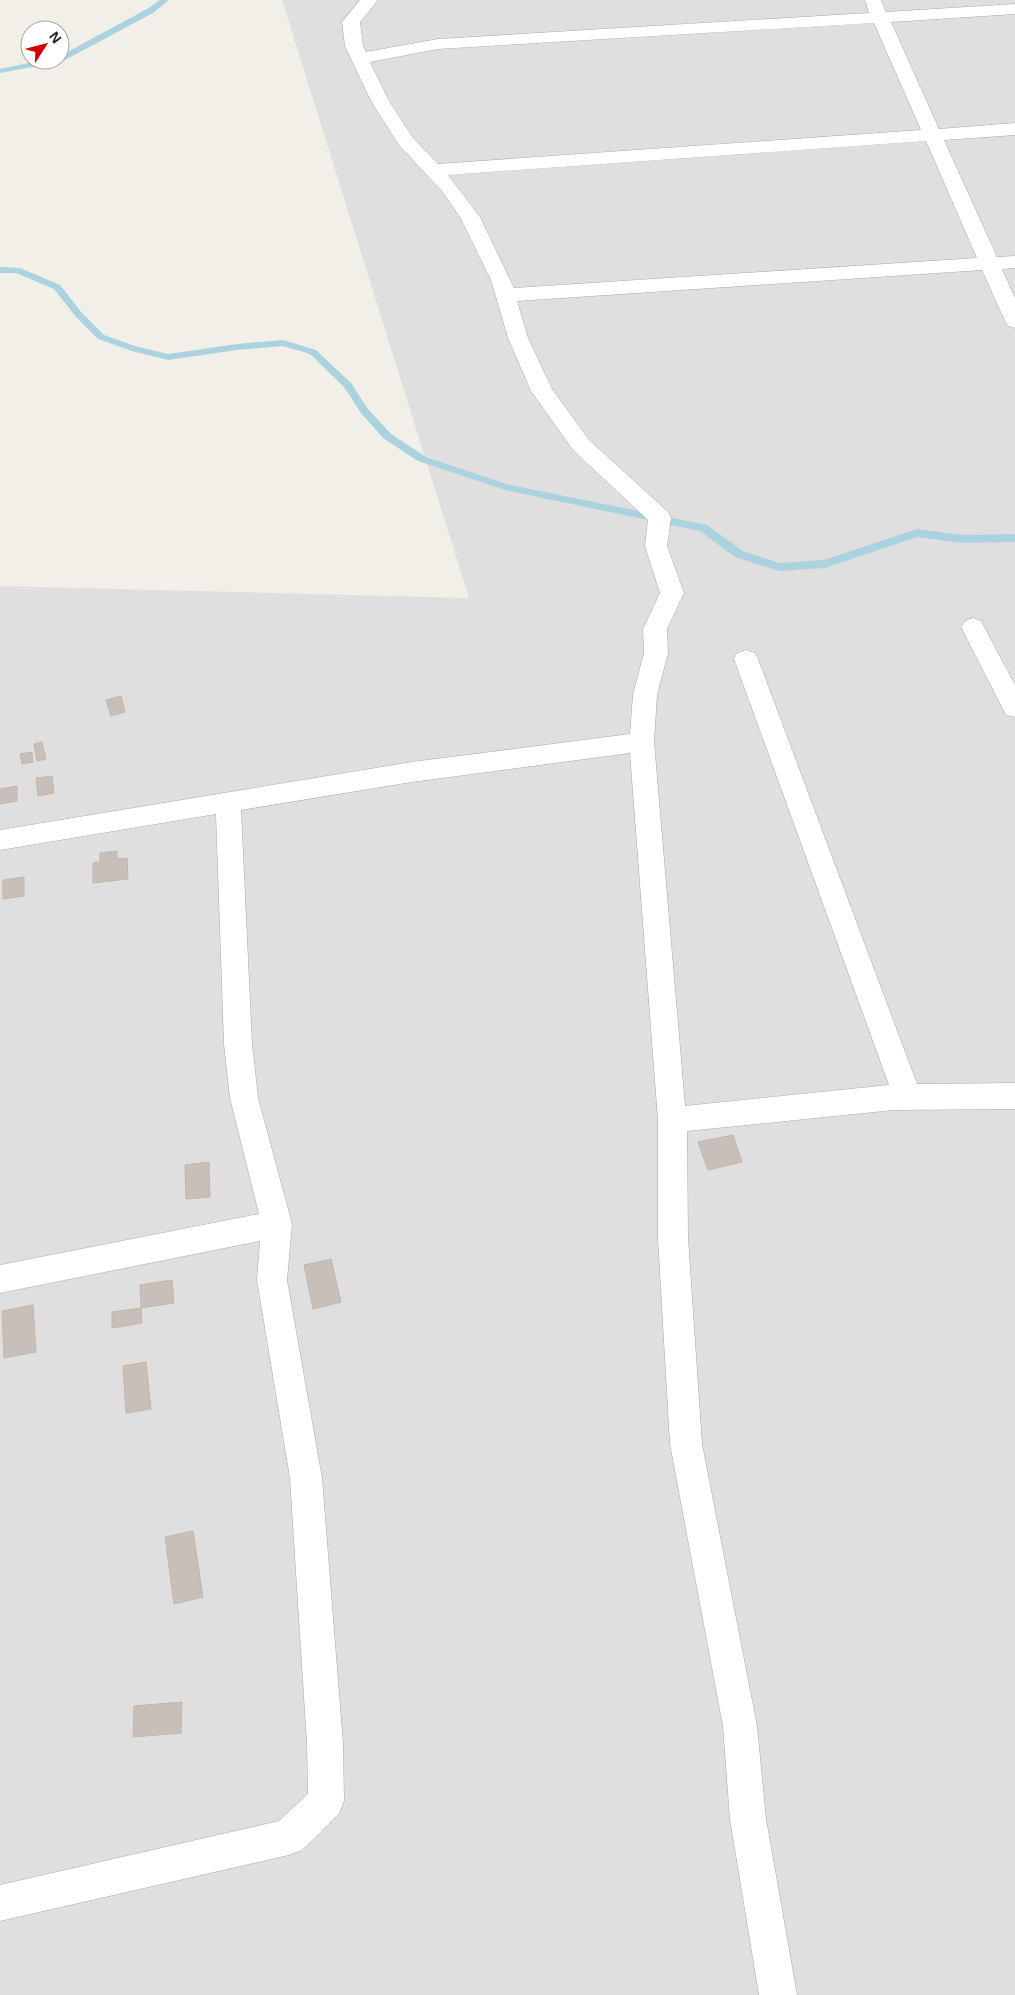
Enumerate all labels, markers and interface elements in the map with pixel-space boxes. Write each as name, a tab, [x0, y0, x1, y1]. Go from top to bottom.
north arrow	[20, 20, 70, 70]
text: N	[46, 29, 65, 46]

